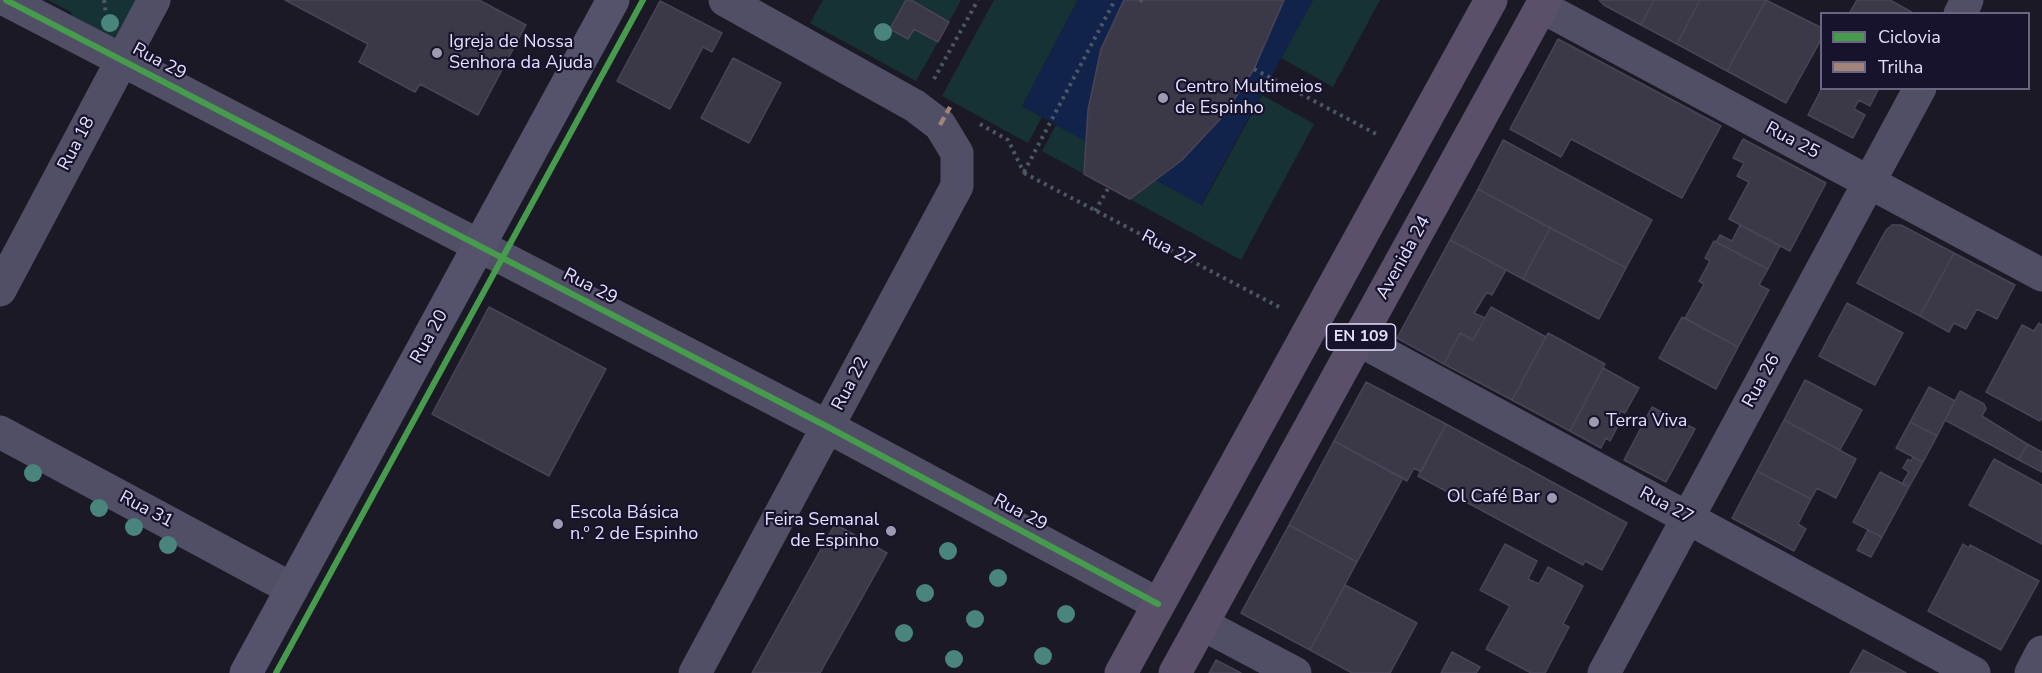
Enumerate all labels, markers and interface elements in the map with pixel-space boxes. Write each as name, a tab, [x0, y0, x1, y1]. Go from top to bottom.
legend	[1820, 12, 2030, 90]
text: Ciclovia	[1878, 25, 1941, 49]
place label: Igreja de Nossa Senhora da Ajuda	[449, 32, 593, 74]
street label: Rua 29	[128, 39, 190, 85]
marker: Igreja de Nossa Senhora da Ajuda	[430, 46, 444, 60]
text: Trilha	[1878, 55, 1923, 79]
place label: Centro Multimeios de Espinho	[1175, 77, 1323, 119]
marker: Centro Multimeios de Espinho	[1156, 91, 1170, 105]
street label: Rua 18	[54, 113, 100, 175]
street label: Rua 25	[1761, 118, 1823, 164]
street label: Avenida 24	[1372, 213, 1436, 303]
street label: Rua 27	[1137, 226, 1199, 272]
street label: Rua 29	[559, 264, 621, 310]
street label: Rua 20	[407, 306, 453, 368]
road number: EN 109	[1326, 324, 1396, 350]
street label: Rua 26	[1739, 350, 1785, 412]
street label: Rua 22	[828, 353, 874, 415]
place label: Terra Viva	[1606, 411, 1687, 433]
marker: Terra Viva	[1587, 415, 1601, 429]
street label: Rua 27	[1635, 483, 1697, 529]
street label: Rua 31	[115, 487, 177, 533]
place label: Ol Café Bar	[1447, 487, 1540, 509]
street label: Rua 29	[989, 490, 1051, 536]
marker: Ol Café Bar	[1545, 491, 1559, 505]
place label: Escola Básica n.º 2 de Espinho	[570, 503, 698, 546]
place label: Feira Semanal de Espinho	[765, 510, 879, 552]
marker: Escola Básica n.º 2 de Espinho	[551, 517, 565, 531]
marker: Feira Semanal de Espinho	[884, 524, 898, 538]

